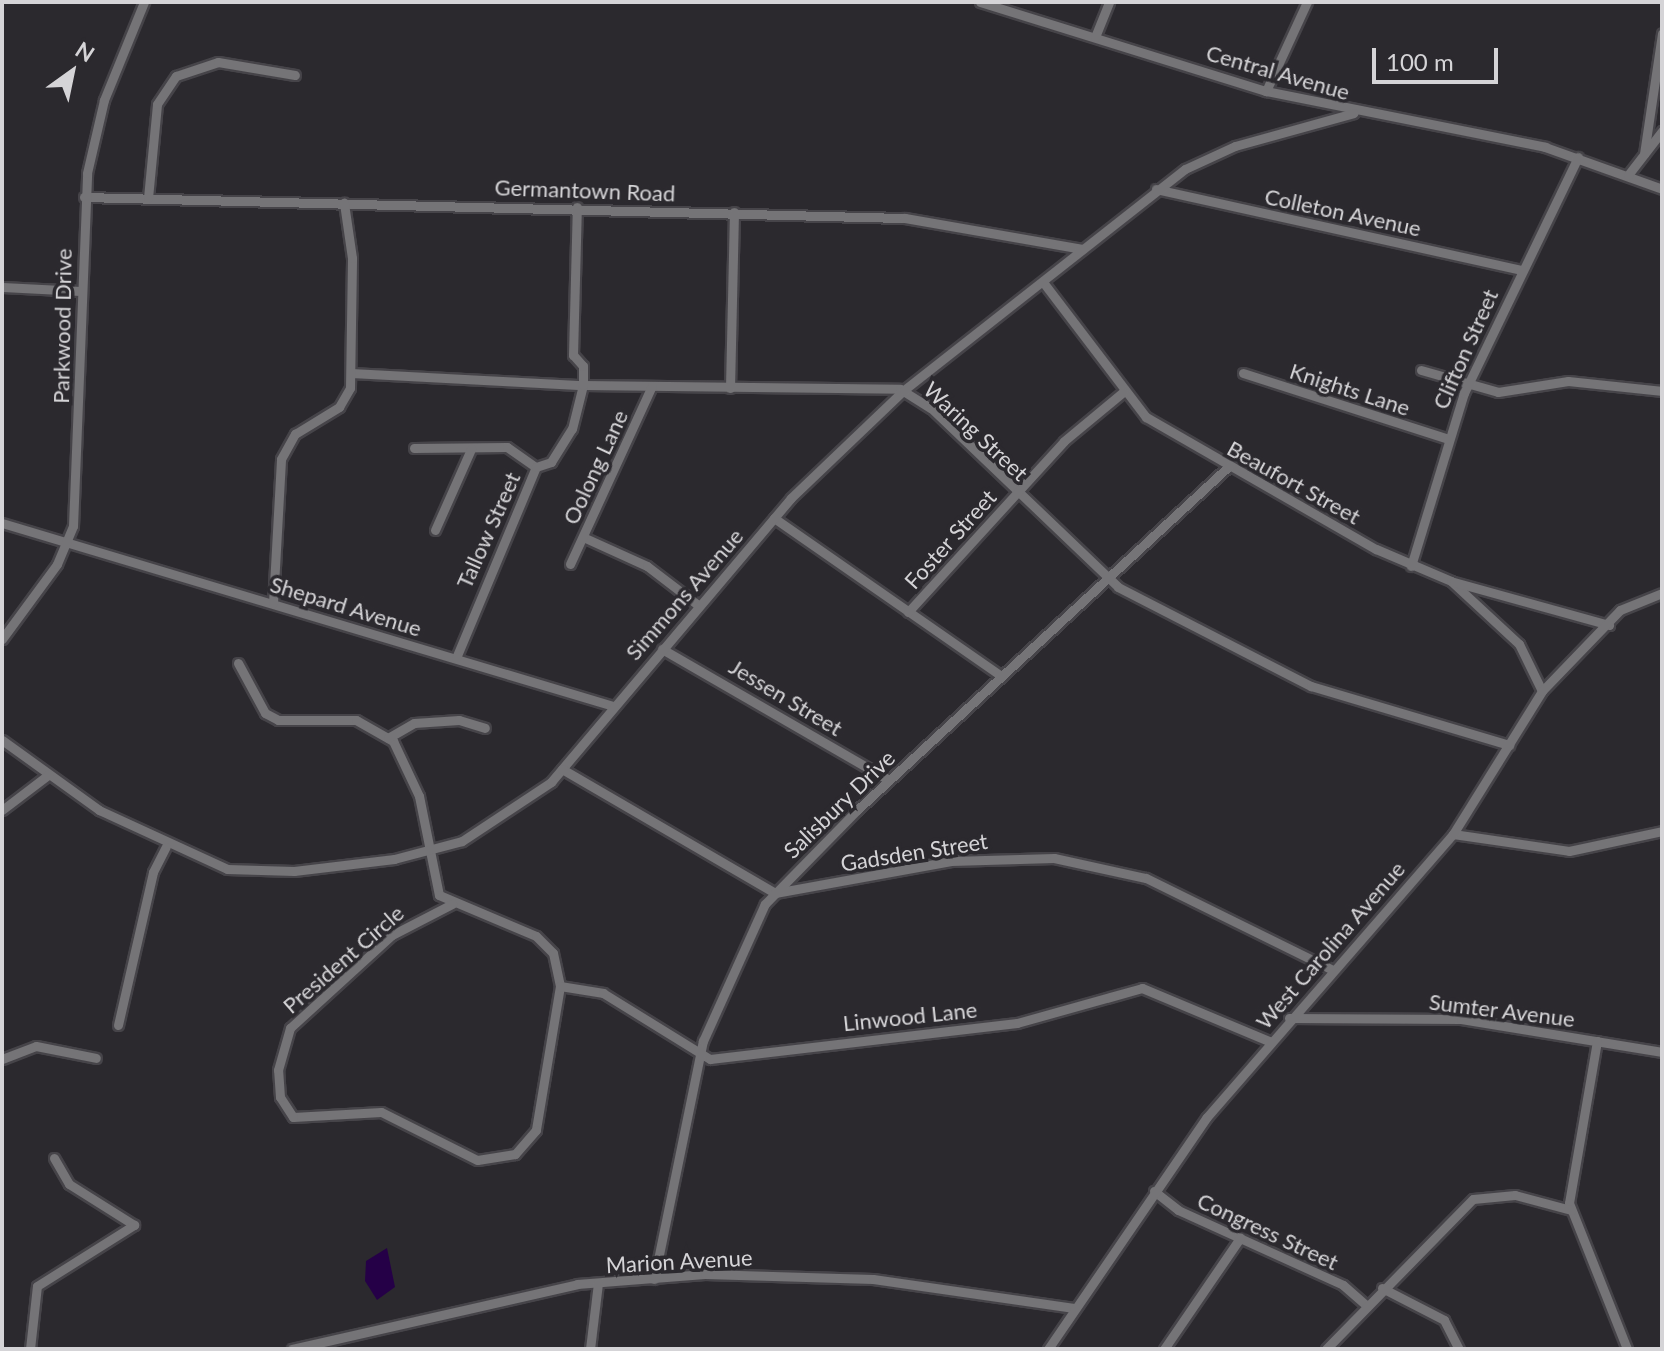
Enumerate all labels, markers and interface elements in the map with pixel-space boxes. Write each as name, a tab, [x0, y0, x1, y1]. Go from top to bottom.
north arrow	[32, 32, 112, 112]
scale bar	[1376, 32, 1502, 82]
text: N	[71, 36, 100, 67]
street label: Central Avenue	[1203, 39, 1353, 105]
text: 100 m	[1386, 47, 1454, 76]
street label: Germantown Road	[494, 174, 676, 206]
street label: Colleton Avenue	[1262, 182, 1424, 242]
street label: Parkwood Drive	[47, 248, 77, 404]
street label: Clifton Street	[1427, 285, 1503, 413]
street label: Knights Lane	[1287, 357, 1413, 421]
street label: Waring Street	[918, 376, 1034, 486]
street label: Oolong Lane	[557, 406, 633, 528]
street label: Beaufort Street	[1223, 435, 1365, 529]
street label: Tallow Street	[451, 468, 525, 592]
street label: Foster Street	[899, 484, 1001, 594]
street label: Simmons Avenue	[620, 523, 748, 665]
street label: Shepard Avenue	[267, 570, 425, 642]
street label: Jessen Street	[725, 653, 847, 741]
street label: Salisbury Drive	[778, 744, 900, 864]
street label: Gadsden Street	[839, 827, 989, 877]
street label: West Carolina Avenue	[1250, 856, 1410, 1034]
street label: President Circle	[277, 899, 409, 1019]
street label: Sumter Avenue	[1427, 988, 1577, 1032]
street label: Linwood Lane	[842, 996, 978, 1036]
street label: Congress Street	[1193, 1187, 1343, 1275]
street label: Marion Avenue	[605, 1244, 753, 1278]

